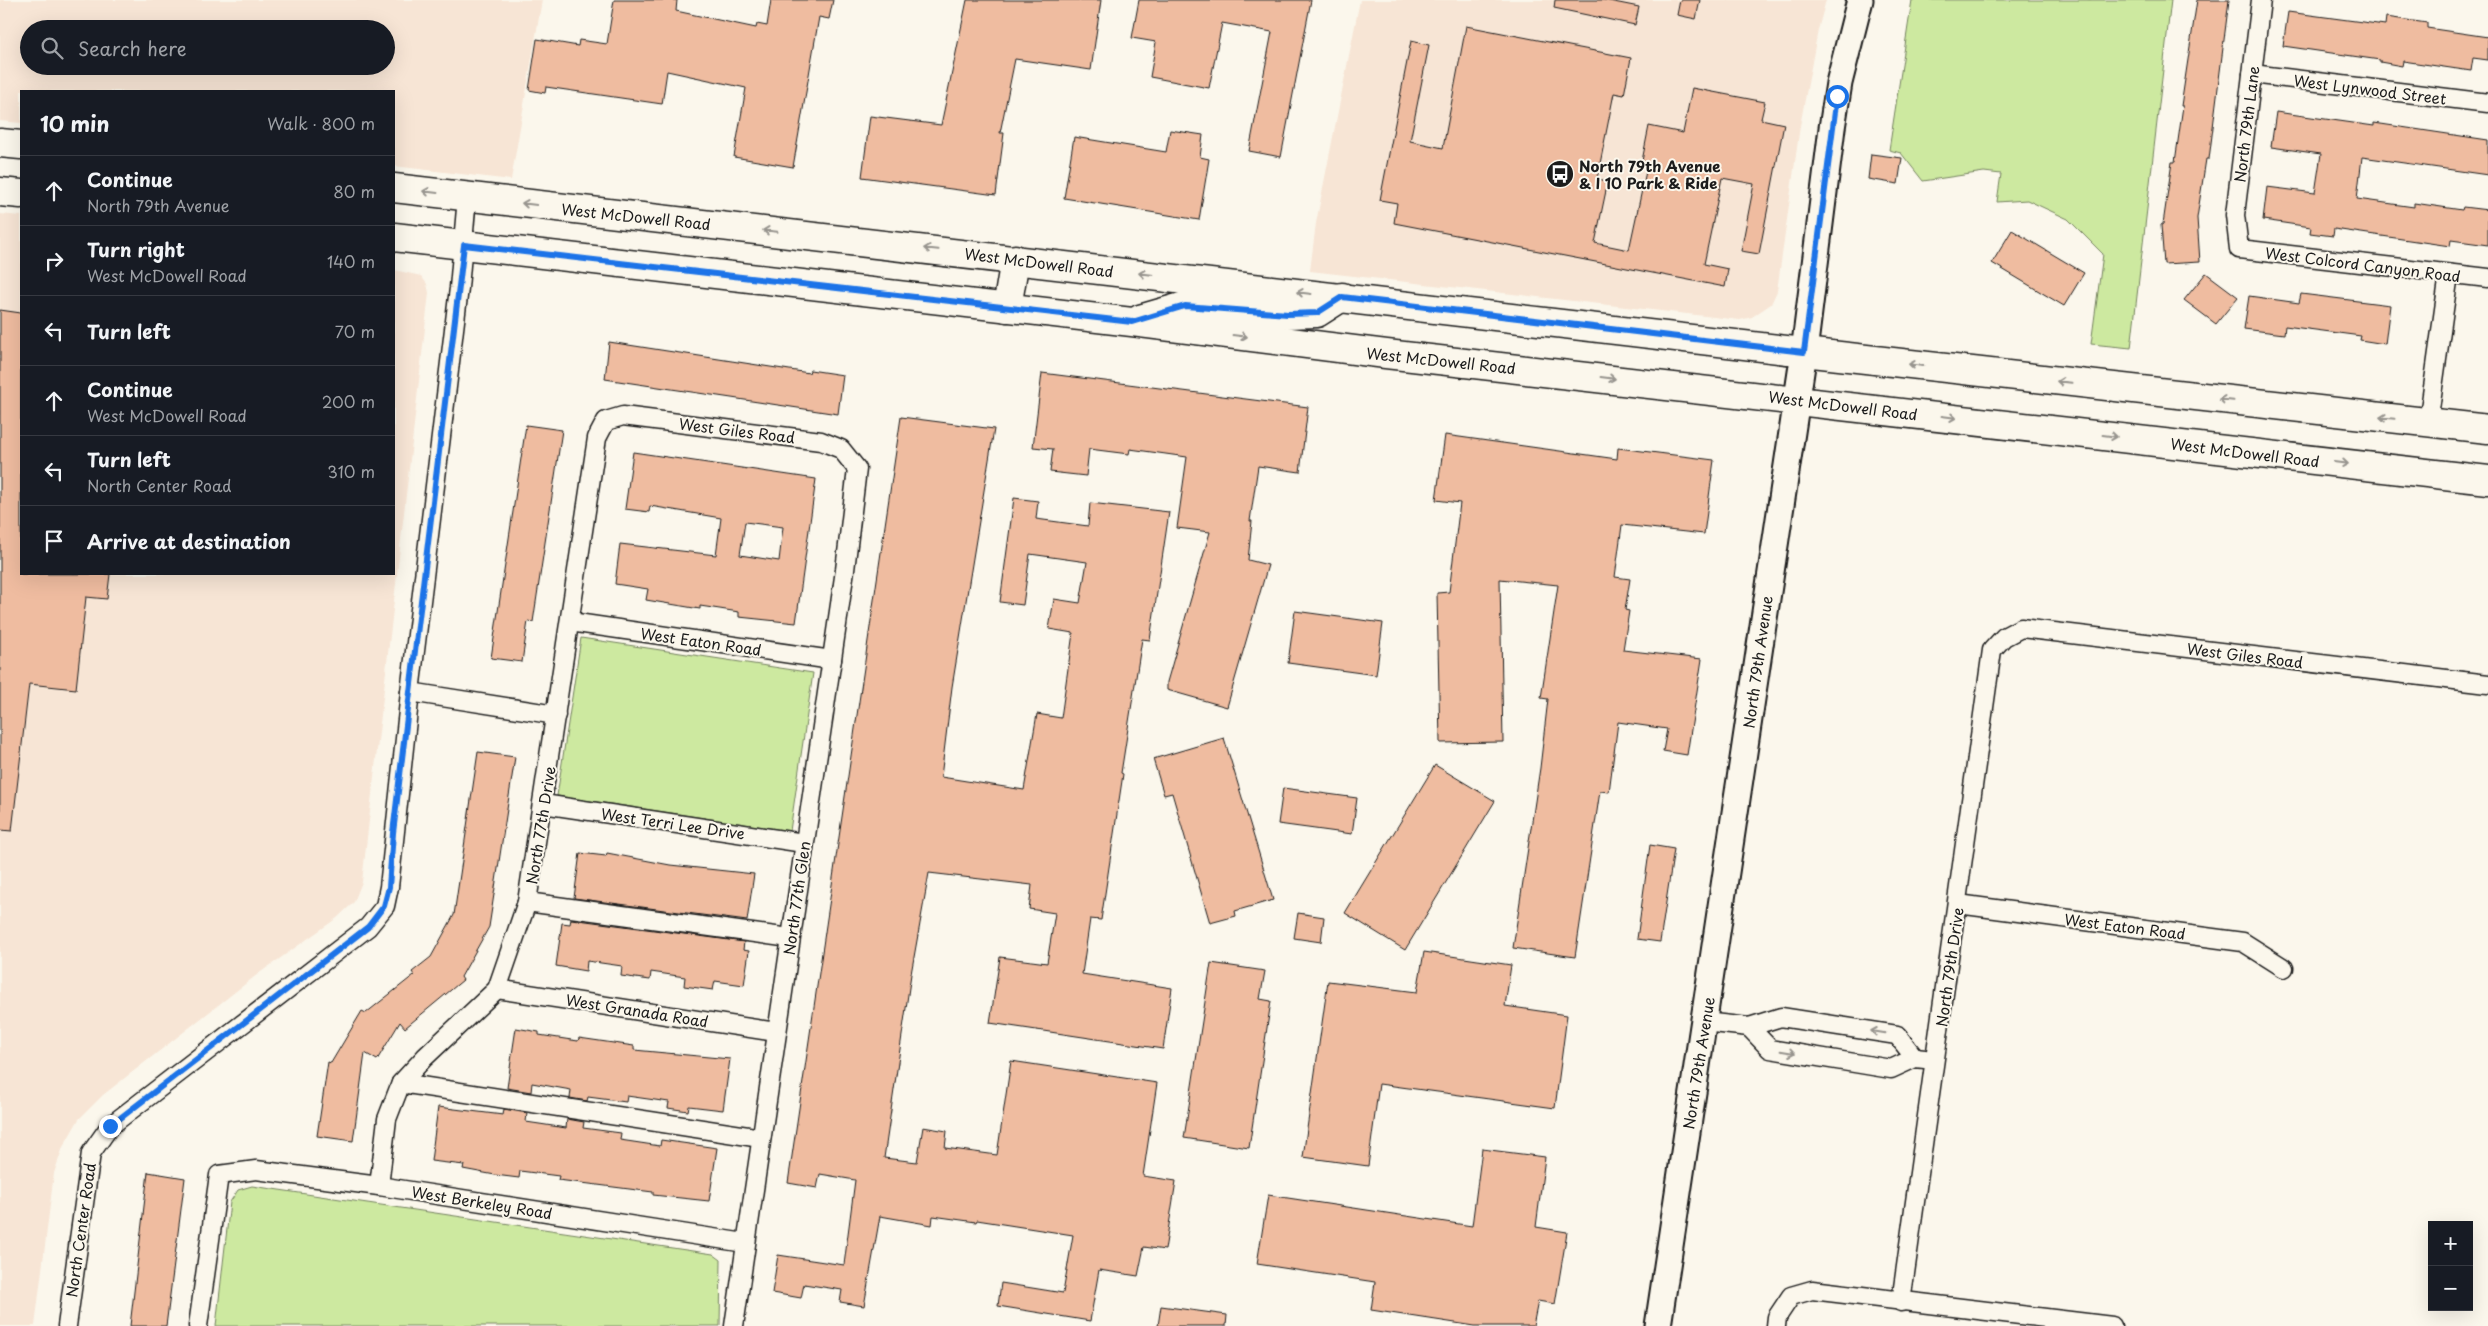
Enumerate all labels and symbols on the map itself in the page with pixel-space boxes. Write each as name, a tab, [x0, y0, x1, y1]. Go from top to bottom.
street label: North 79th Lane	[2227, 64, 2265, 184]
street label: West Lynwood Street	[2292, 68, 2448, 110]
route start	[1826, 85, 1849, 108]
place label: North 79th Avenue & I 10 Park & Ride	[1579, 154, 1721, 194]
bus stop icon: North 79th Avenue & I 10 Park & Ride	[1545, 159, 1575, 189]
one-way arrow	[422, 187, 438, 197]
street label: West McDowell Road	[560, 197, 712, 235]
one-way arrow	[521, 199, 537, 209]
one-way arrow	[762, 226, 778, 236]
street label: West McDowell Road	[963, 241, 1115, 283]
street label: West Colcord Canyon Road	[2264, 241, 2462, 287]
one-way arrow	[924, 244, 940, 254]
one-way arrow	[1138, 269, 1154, 279]
one-way arrow	[1296, 288, 1312, 298]
one-way arrow	[1232, 331, 1248, 341]
street label: West McDowell Road	[1365, 341, 1517, 379]
one-way arrow	[1908, 360, 1924, 370]
one-way arrow	[1600, 373, 1616, 383]
one-way arrow	[2057, 377, 2073, 387]
street label: West McDowell Road	[1767, 384, 1919, 426]
one-way arrow	[2218, 395, 2234, 405]
street label: West Giles Road	[678, 411, 797, 449]
one-way arrow	[1941, 412, 1957, 422]
one-way arrow	[2380, 413, 2396, 423]
one-way arrow	[2102, 431, 2118, 441]
street label: West McDowell Road	[2169, 431, 2321, 473]
one-way arrow	[2333, 458, 2349, 468]
street label: North 79th Avenue	[1736, 594, 1778, 730]
street label: West Eaton Road	[639, 621, 763, 661]
street label: West Giles Road	[2186, 636, 2305, 674]
street label: North 77th Drive	[519, 764, 561, 886]
street label: West Terri Lee Drive	[600, 802, 746, 844]
street label: North 77th Glen	[777, 839, 815, 957]
street label: North 79th Drive	[1929, 906, 1969, 1028]
street label: West Eaton Road	[2063, 907, 2187, 945]
street label: West Granada Road	[564, 987, 710, 1033]
street label: North 79th Avenue	[1676, 995, 1720, 1131]
one-way arrow	[1870, 1027, 1886, 1037]
one-way arrow	[1779, 1047, 1795, 1057]
route end	[99, 1115, 122, 1138]
street label: North Center Road	[59, 1161, 101, 1299]
street label: West Berkeley Road	[410, 1180, 554, 1224]

